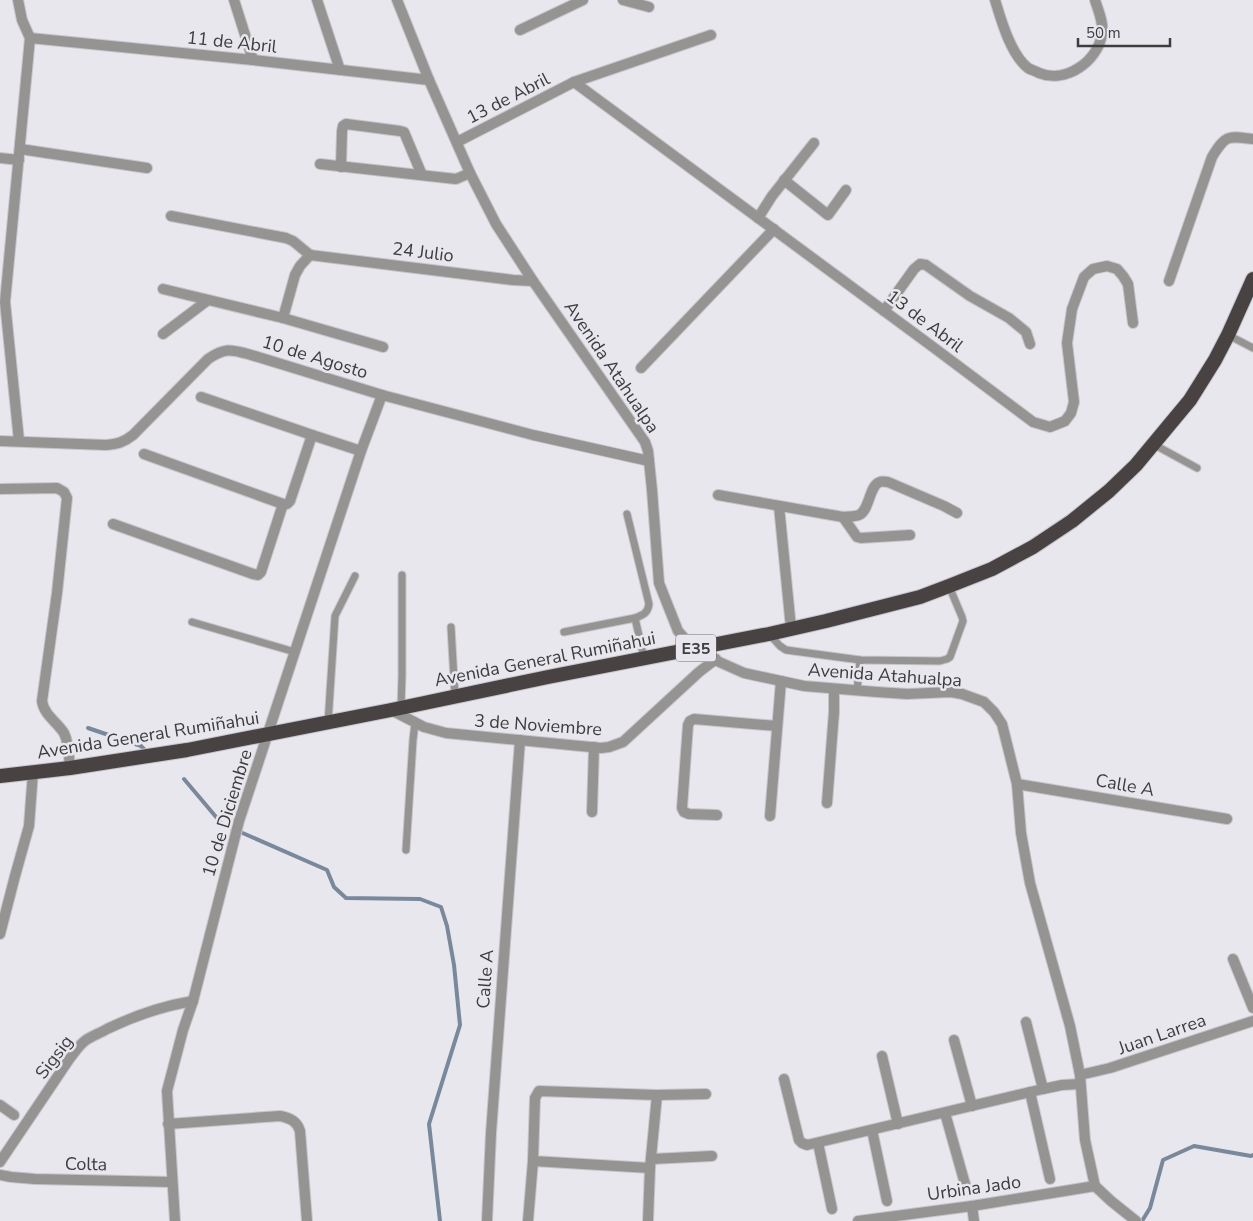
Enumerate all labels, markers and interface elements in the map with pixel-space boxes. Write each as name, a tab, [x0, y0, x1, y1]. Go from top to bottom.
scale bar	[1078, 15, 1170, 47]
text: 50 m	[1086, 23, 1121, 43]
street label: 11 de Abril	[186, 25, 279, 59]
street label: 13 de Abril	[462, 66, 554, 129]
street label: 24 Julio	[391, 236, 455, 268]
street label: 13 de Abril	[882, 284, 969, 358]
street label: Avenida Atahualpa	[559, 296, 665, 438]
street label: 10 de Agosto	[259, 330, 371, 384]
street label: Avenida General Rumiñahui	[432, 626, 658, 692]
road number: E35	[676, 634, 716, 661]
street label: Avenida Atahualpa	[807, 658, 963, 692]
street label: Avenida General Rumiñahui	[35, 706, 261, 764]
street label: 3 de Noviembre	[473, 709, 603, 741]
street label: 10 de Diciembre	[196, 746, 258, 880]
street label: Calle A	[1094, 768, 1156, 802]
street label: Calle A	[471, 949, 499, 1009]
street label: Juan Larrea	[1114, 1008, 1209, 1061]
street label: Sigsig	[30, 1030, 78, 1084]
street label: Colta	[65, 1152, 107, 1176]
street label: Urbina Jado	[926, 1170, 1022, 1206]

